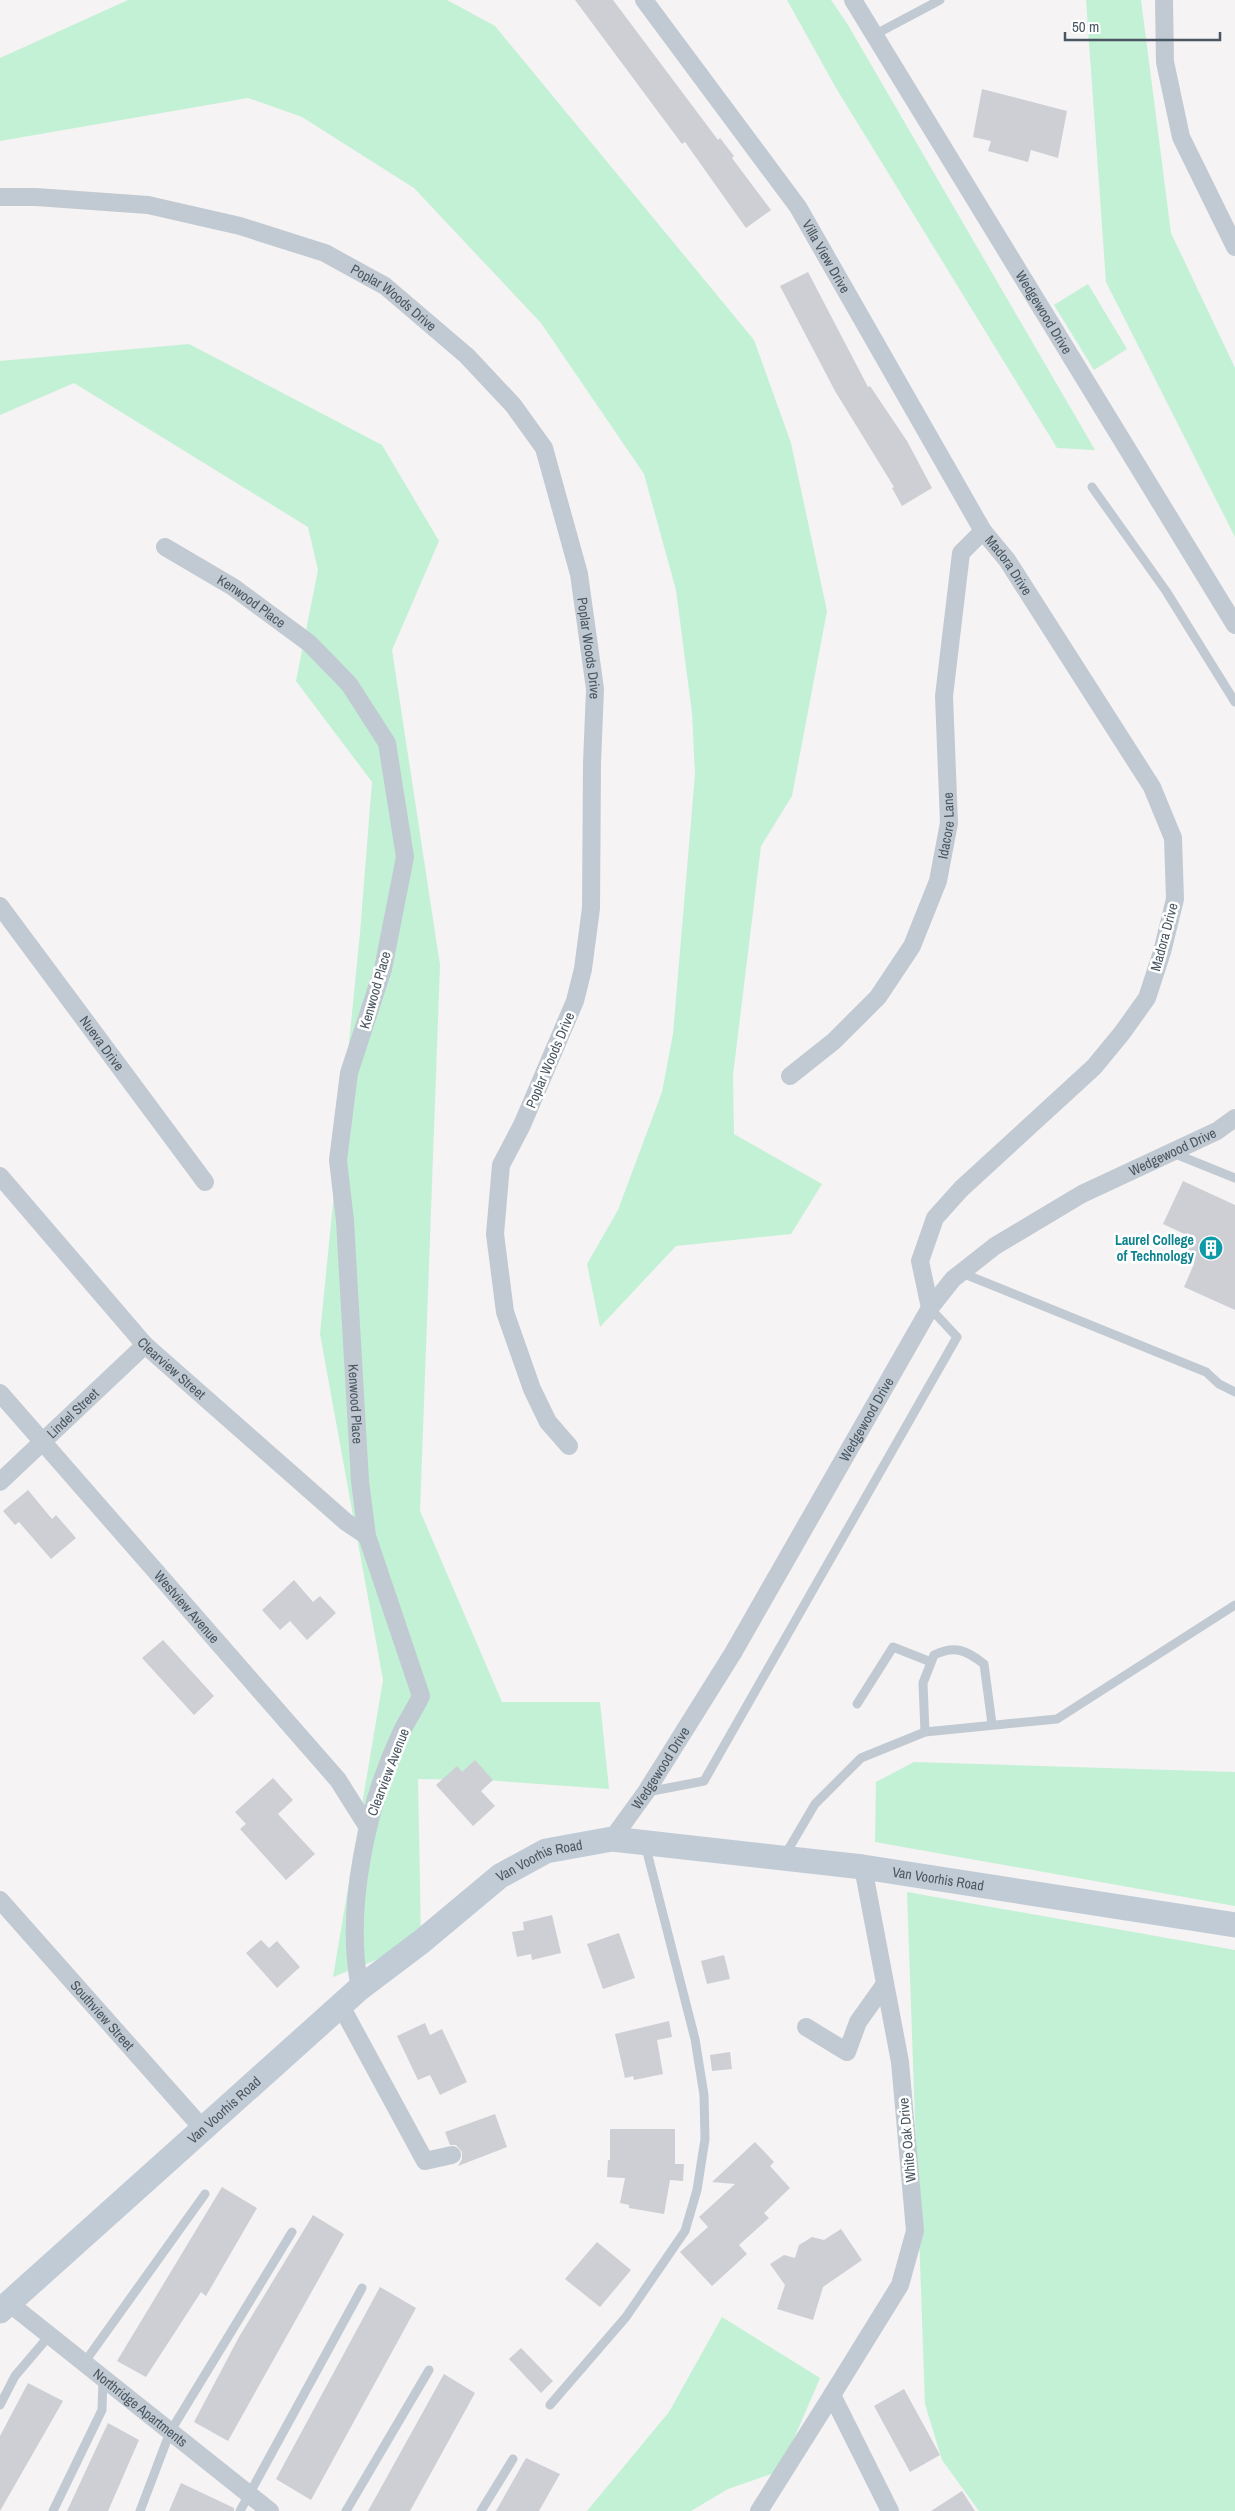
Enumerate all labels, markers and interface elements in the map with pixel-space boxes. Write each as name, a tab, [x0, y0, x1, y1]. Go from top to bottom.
scale bar	[1065, 10, 1220, 42]
text: 50 m	[1072, 16, 1099, 37]
street label: Villa View Drive	[798, 217, 854, 296]
street label: Poplar Woods Drive	[348, 260, 440, 335]
street label: Wedgewood Drive	[1012, 267, 1076, 357]
street label: Madora Drive	[981, 531, 1036, 599]
street label: Kenwood Place	[214, 571, 289, 632]
street label: Poplar Woods Drive	[573, 596, 604, 699]
street label: Idacore Lane	[933, 792, 958, 860]
street label: Madora Drive	[1146, 901, 1182, 973]
street label: Kenwood Place	[355, 949, 395, 1031]
street label: Poplar Woods Drive	[522, 1009, 578, 1111]
street label: Nueva Drive	[76, 1012, 128, 1074]
street label: Wedgewood Drive	[1126, 1124, 1219, 1180]
place label: Laurel College of Technology	[1115, 1231, 1195, 1265]
building icon: Laurel College of Technology	[1198, 1235, 1224, 1261]
street label: Clearview Street	[133, 1334, 209, 1403]
street label: Kenwood Place	[344, 1363, 367, 1444]
street label: Wedgewood Drive	[835, 1374, 898, 1465]
street label: Lindel Street	[43, 1384, 103, 1442]
street label: Westview Avenue	[150, 1567, 224, 1647]
street label: Wedgewood Drive	[627, 1724, 694, 1813]
street label: Clearview Avenue	[363, 1726, 413, 1818]
street label: Van Voorhis Road	[493, 1836, 584, 1885]
street label: Van Voorhis Road	[891, 1863, 985, 1895]
street label: Southview Street	[66, 1976, 138, 2054]
street label: Van Voorhis Road	[184, 2072, 264, 2148]
street label: White Oak Drive	[894, 2097, 920, 2183]
street label: Northridge Apartments	[90, 2365, 191, 2451]

